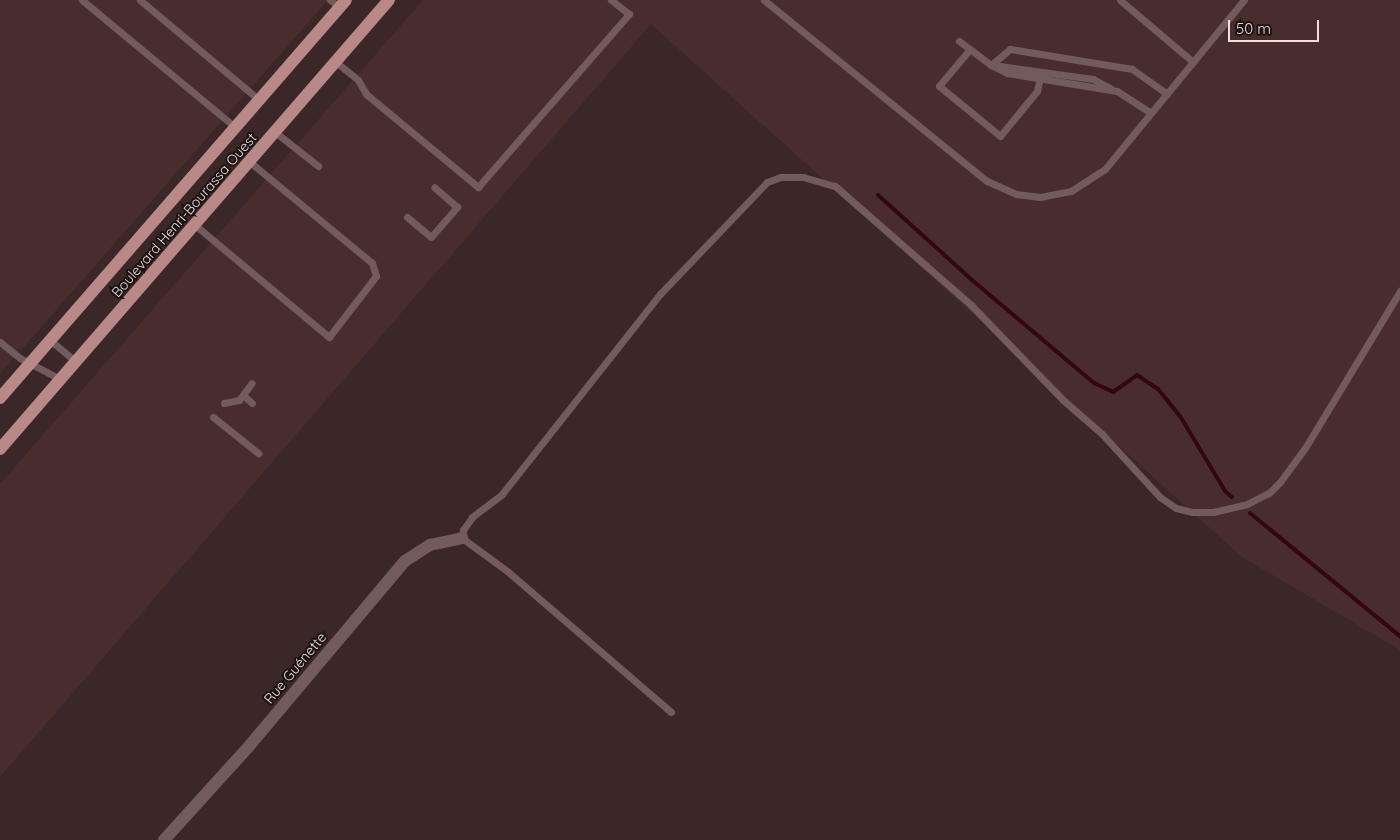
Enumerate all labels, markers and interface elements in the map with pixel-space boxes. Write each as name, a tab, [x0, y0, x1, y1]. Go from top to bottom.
scale bar	[1230, 10, 1321, 42]
text: 50 m	[1236, 19, 1271, 38]
street label: Boulevard Henri-Bourassa Ouest	[108, 129, 260, 301]
street label: Rue Guénette	[260, 629, 330, 707]

